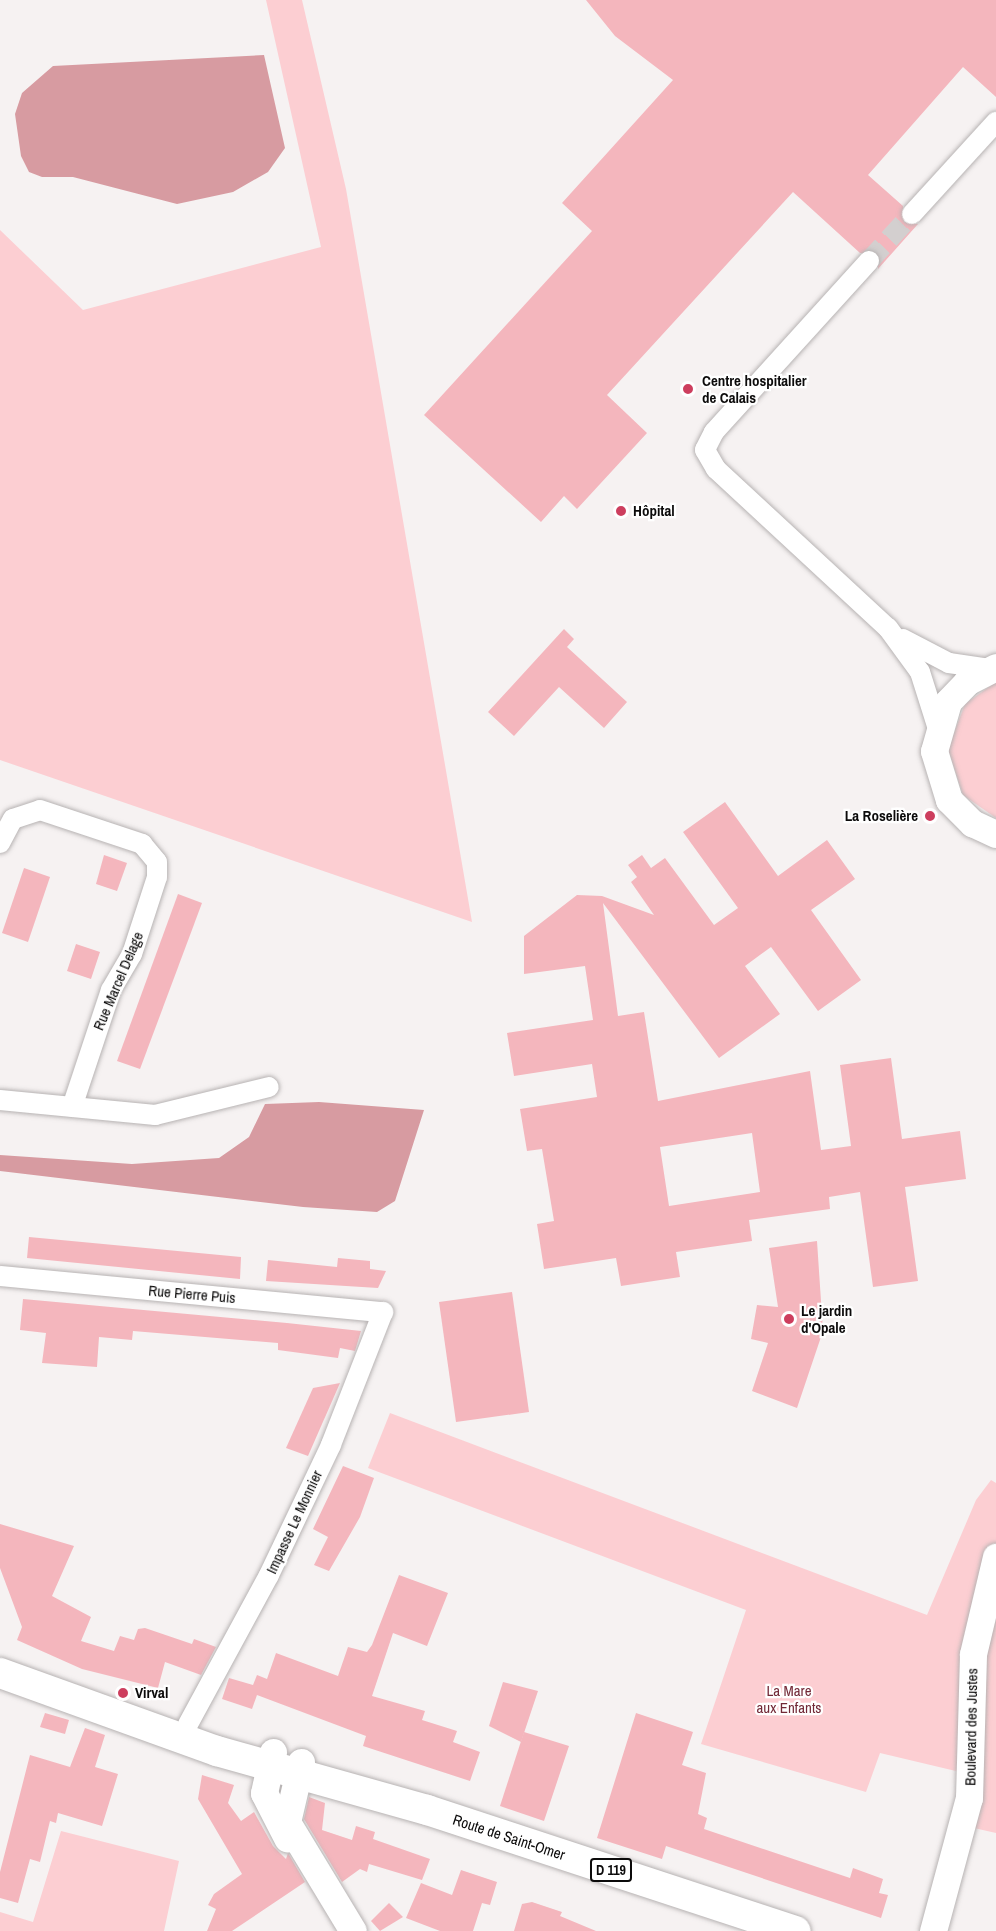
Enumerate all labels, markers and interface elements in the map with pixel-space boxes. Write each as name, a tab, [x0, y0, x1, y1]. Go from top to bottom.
place label: Centre hospitalier de Calais	[702, 371, 807, 406]
marker: Centre hospitalier de Calais	[679, 380, 697, 398]
place label: Hôpital	[633, 502, 675, 520]
marker: Hôpital	[614, 504, 628, 518]
place label: La Roselière	[845, 807, 918, 825]
marker: La Roselière	[923, 809, 937, 823]
street label: Rue Marcel Delage	[89, 929, 147, 1033]
street label: Rue Pierre Puis	[148, 1281, 236, 1307]
place label: Le jardin d'Opale	[801, 1301, 852, 1336]
marker: Le jardin d'Opale	[782, 1312, 796, 1326]
street label: Impasse Le Monnier	[262, 1467, 326, 1577]
street label: Boulevard des Justes	[961, 1668, 981, 1786]
park label: La Mare aux Enfants	[757, 1681, 821, 1716]
place label: Virval	[135, 1684, 168, 1702]
marker: Virval	[116, 1686, 130, 1700]
street label: Route de Saint-Omer	[451, 1810, 567, 1864]
road number: D 119	[588, 1859, 634, 1881]

